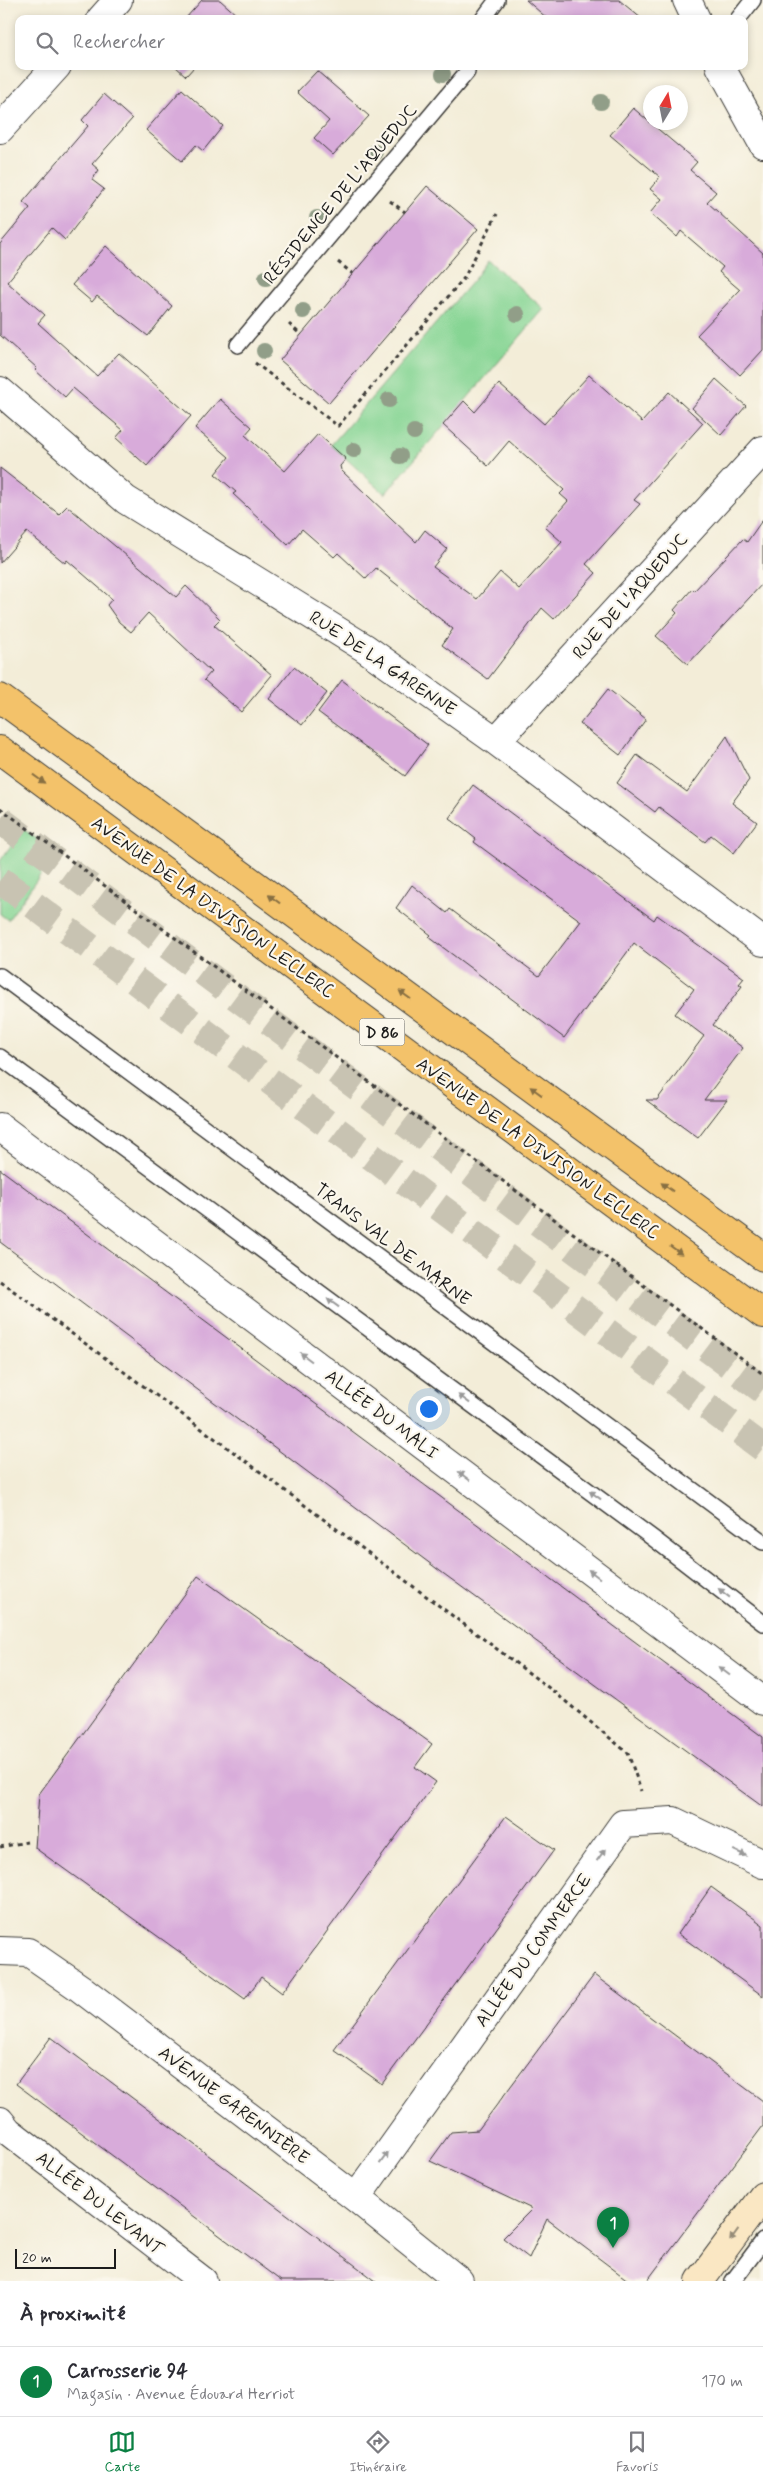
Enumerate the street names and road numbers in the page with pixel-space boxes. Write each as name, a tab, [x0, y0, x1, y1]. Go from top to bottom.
street label: RÉSIDENCE DE L'AQUEDUC	[258, 99, 423, 290]
street label: RUE DE L'AQUEDUC	[568, 528, 694, 665]
street label: RUE DE LA GARENNE	[304, 606, 461, 722]
street label: AVENUE DE LA DIVISION LECLERC	[86, 811, 339, 1004]
road number: D 86	[360, 1019, 404, 1046]
street label: AVENUE DE LA DIVISION LECLERC	[411, 1052, 664, 1245]
street label: TRANS VAL DE MARNE	[309, 1178, 476, 1312]
street label: ALLÉE DU MALI	[320, 1364, 443, 1465]
street label: ALLÉE DU COMMERCE	[470, 1869, 598, 2032]
street label: AVENUE GARENNIÈRE	[153, 2041, 314, 2171]
street label: ALLÉE DU LEVANT	[31, 2146, 169, 2262]

